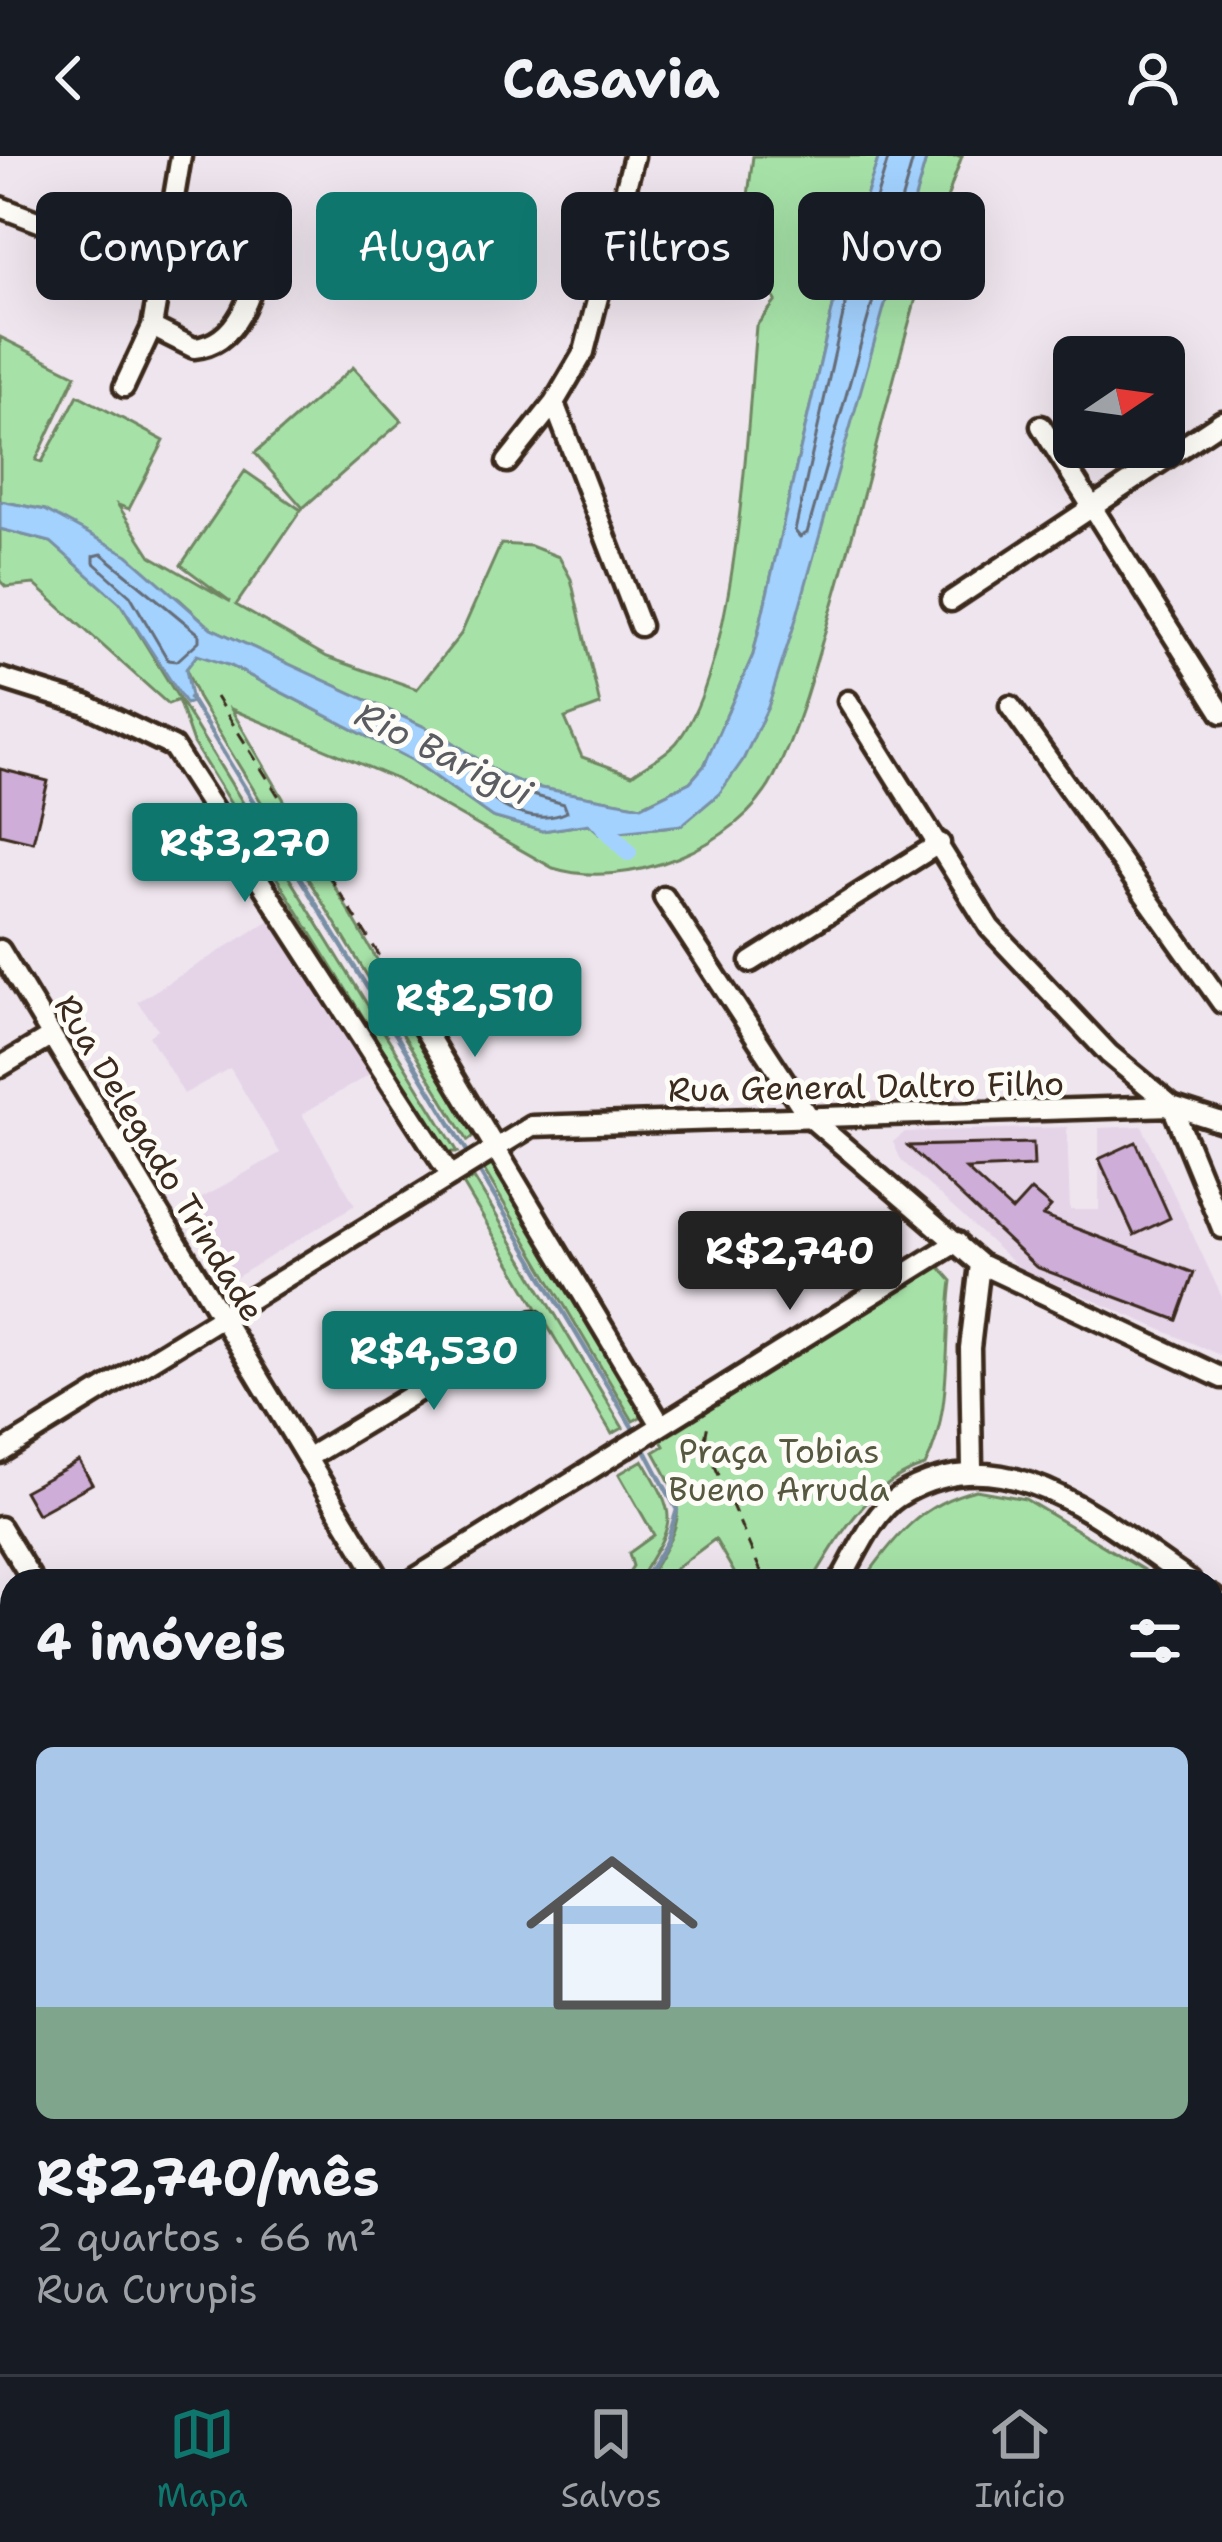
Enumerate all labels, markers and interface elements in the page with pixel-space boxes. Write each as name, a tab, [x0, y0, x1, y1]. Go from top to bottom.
text: Casavia	[502, 42, 720, 114]
icon: back	[36, 45, 102, 111]
icon: person	[1120, 45, 1186, 111]
chip: Comprar	[36, 192, 292, 300]
chip: Alugar	[316, 192, 537, 300]
chip: Filtros	[561, 192, 774, 300]
chip: Novo	[798, 192, 985, 300]
north arrow	[1053, 336, 1185, 468]
map controls	[1053, 336, 1185, 468]
water label: Rio Barigui	[347, 690, 541, 818]
pin: R$3,270	[134, 803, 356, 905]
text: R$3,270	[159, 816, 331, 868]
pin: R$2,510	[364, 958, 586, 1060]
text: R$2,510	[395, 971, 555, 1023]
street label: Rua Delegado Trindade	[44, 986, 275, 1330]
street label: Rua General Daltro Filho	[667, 1061, 1065, 1112]
pin: R$2,740	[679, 1211, 901, 1313]
text: R$2,740	[705, 1224, 875, 1276]
pin: R$4,530	[323, 1311, 545, 1413]
text: R$4,530	[349, 1324, 519, 1376]
park label: Praça Tobias Bueno Arruda	[669, 1429, 889, 1512]
text: 4 imóveis	[36, 1607, 286, 1675]
icon: filters	[1122, 1608, 1188, 1674]
icon: home	[504, 1825, 720, 2041]
text: R$2,740/mês	[36, 2143, 380, 2211]
text: 2 quartos · 66 m²	[36, 2211, 377, 2263]
text: Rua Curupis	[36, 2263, 258, 2315]
tab: Mapa	[157, 2401, 248, 2518]
tab: Salvos	[561, 2401, 662, 2518]
tab: Início	[975, 2401, 1065, 2518]

